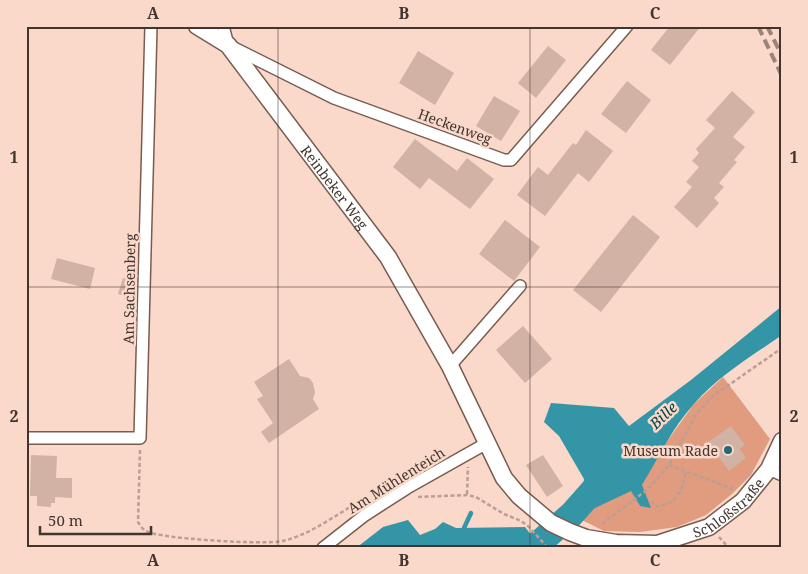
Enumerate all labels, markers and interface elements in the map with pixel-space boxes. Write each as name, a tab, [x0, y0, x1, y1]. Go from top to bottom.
text: A	[147, 2, 160, 24]
text: B	[399, 2, 410, 24]
text: C	[650, 2, 661, 24]
street label: Heckenweg	[416, 104, 495, 148]
street label: Reinbeker Weg	[297, 141, 373, 233]
text: 1	[9, 146, 19, 168]
text: 1	[789, 146, 799, 168]
street label: Am Sachsenberg	[119, 233, 139, 345]
water label: Bille	[644, 397, 681, 434]
text: 2	[9, 405, 19, 427]
text: 2	[789, 405, 799, 427]
place label: Museum Rade	[623, 441, 718, 460]
street label: Am Mühlenteich	[344, 442, 448, 518]
marker: Museum Rade	[722, 444, 734, 456]
street label: Schloßstraße	[690, 474, 768, 541]
scale bar	[40, 504, 151, 536]
text: 50 m	[48, 510, 83, 530]
text: A	[147, 549, 160, 571]
text: B	[399, 549, 410, 571]
text: C	[650, 549, 661, 571]

